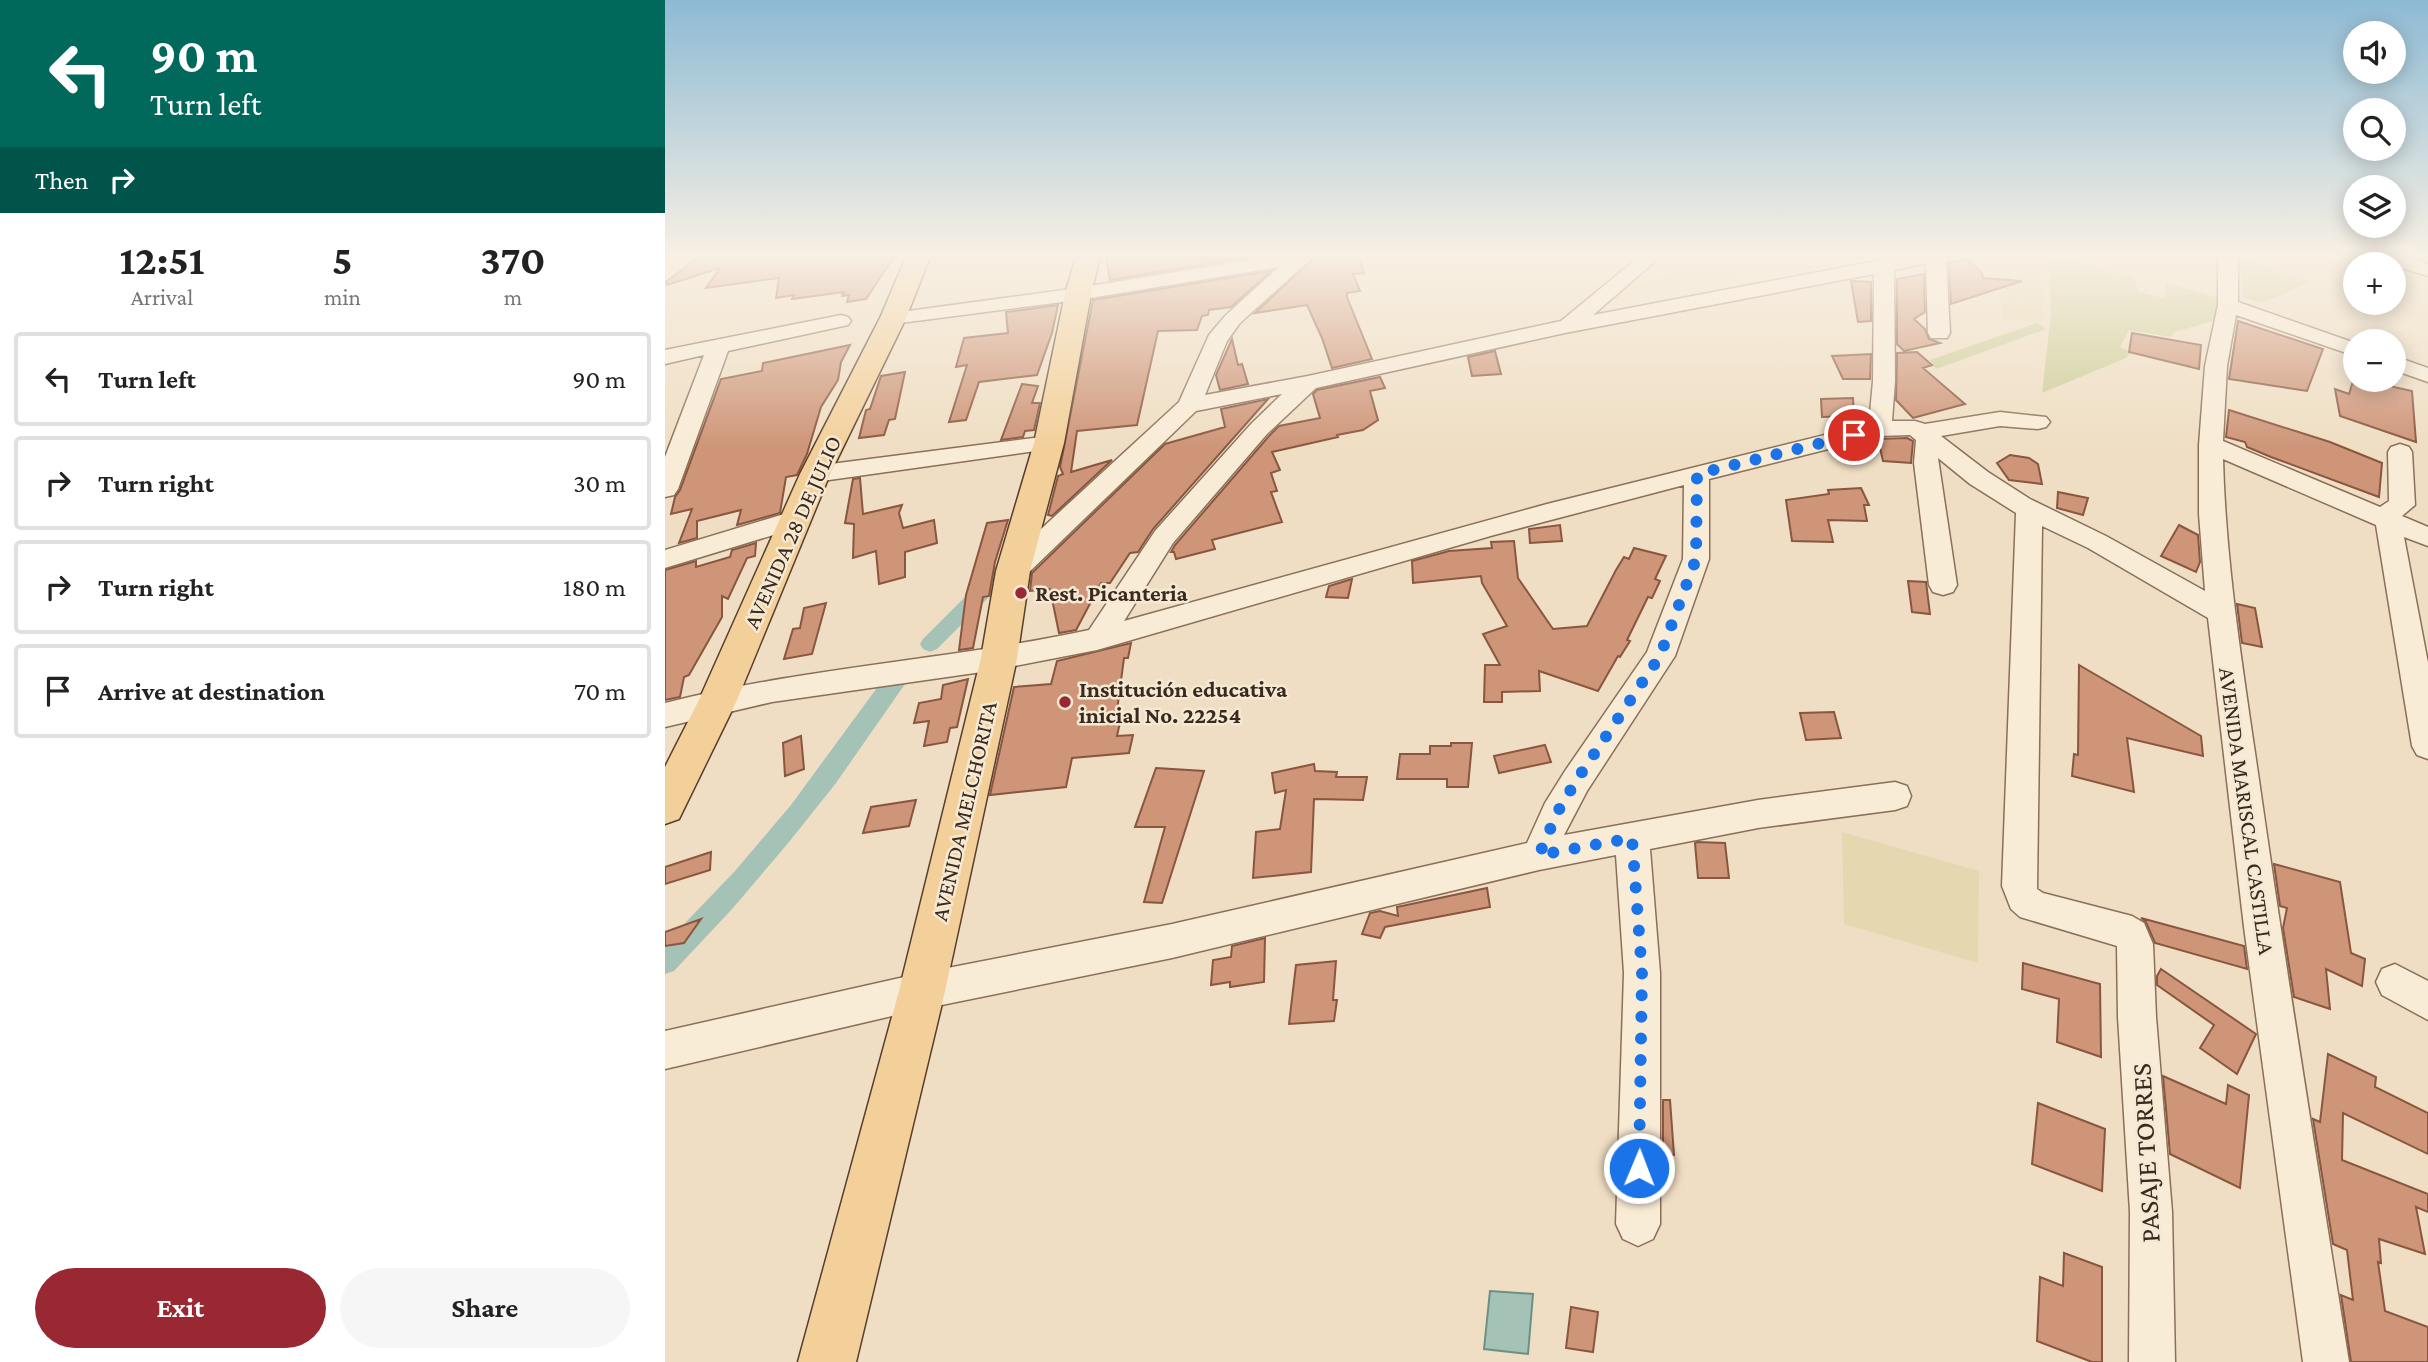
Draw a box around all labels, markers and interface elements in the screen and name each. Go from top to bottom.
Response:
map controls [2343,21,2406,392]
button: sound [2343,21,2406,84]
icon: left [35,28,126,119]
text: 90 m [150,28,257,83]
text: Turn left [150,86,261,122]
button: search [2343,98,2406,161]
icon: right [103,161,141,199]
text: Then [35,166,89,195]
button: layers [2343,175,2406,238]
text: 12:51 [120,236,204,283]
text: 5 [332,236,353,283]
text: 370 [480,236,545,283]
button: + [2343,252,2406,315]
text: Arrival [131,284,193,310]
text: min [324,284,361,310]
text: m [504,284,522,310]
button: − [2343,329,2406,392]
icon: left [39,360,77,398]
text: Turn left [98,365,196,394]
text: 90 m [572,365,626,394]
pin [1824,405,1884,465]
icon: arrive [1835,416,1873,454]
street label: AVENIDA 28 DE JULIO [738,432,846,632]
icon: right [39,464,77,502]
text: Turn right [98,469,214,498]
text: 30 m [573,469,626,498]
icon: right [39,568,77,606]
text: Turn right [98,573,214,602]
text: 180 m [563,573,626,602]
place label: Rest. Picanteria [1035,580,1189,606]
marker: Rest. Picanteria [1013,585,1029,601]
street label: AVENIDA MARISCAL CASTILLA [2214,665,2280,957]
icon: arrive [39,672,77,710]
place label: Institución educativa inicial No. 22254 [1079,676,1288,728]
text: Arrive at destination [98,677,325,706]
text: 70 m [574,677,626,706]
marker: Institución educativa inicial No. 22254 [1057,694,1073,710]
street label: AVENIDA MELCHORITA [926,698,1002,923]
street label: PASAJE TORRES [2125,1062,2166,1244]
position arrow [1602,1131,1676,1205]
button: Exit [35,1268,326,1348]
button: Share [340,1268,630,1348]

